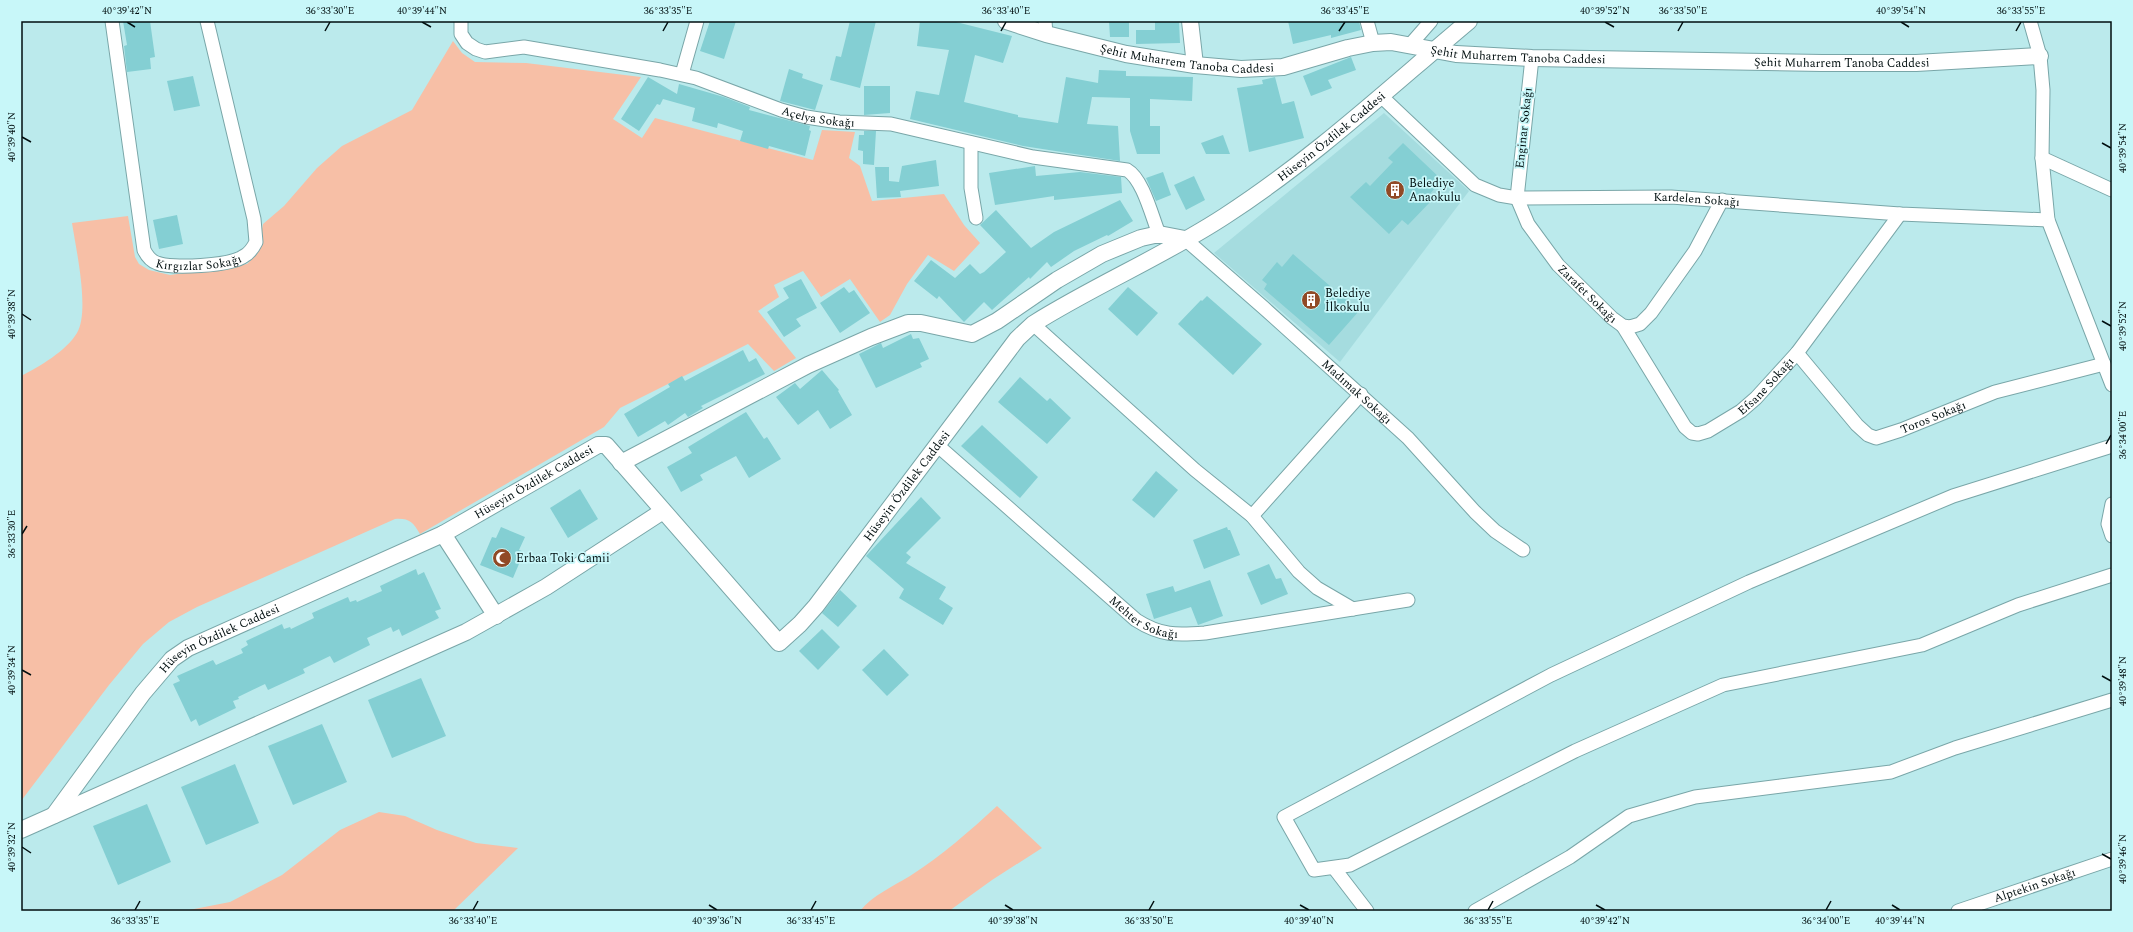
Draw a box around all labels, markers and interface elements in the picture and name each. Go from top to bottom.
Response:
text: 40°39'42"N [102,3,152,19]
text: 36°33'30"E [306,3,354,19]
text: 40°39'44"N [397,3,447,19]
text: 36°33'35"E [644,3,692,19]
text: 36°33'40"E [982,3,1030,19]
text: 36°33'45"E [1321,3,1369,19]
text: 40°39'52"N [1580,3,1630,19]
text: 36°33'50"E [1659,3,1707,19]
text: 40°39'54"N [1876,3,1926,19]
text: 36°33'55"E [1997,3,2045,19]
street label: Şehit Muharrem Tanoba Caddesi [1098,38,1275,79]
street label: Şehit Muharrem Tanoba Caddesi [1429,40,1606,69]
street label: Şehit Muharrem Tanoba Caddesi [1754,52,1930,73]
street label: Enginar Sokağı [1510,86,1538,169]
street label: Hüseyin Özdilek Caddesi [1273,87,1390,186]
street label: Açelya Sokağı [779,101,855,132]
text: 40°39'40"N [4,112,20,162]
text: 40°39'54"N [2115,123,2131,173]
place label: Belediye Anaokulu [1409,174,1461,207]
building icon: Belediye Anaokulu [1384,179,1406,201]
street label: Kardelen Sokağı [1653,187,1741,212]
street label: Kırgızlar Sokağı [154,249,245,276]
street label: Zarafet Sokağı [1553,260,1621,328]
place label: Belediye İlkokulu [1325,284,1370,317]
text: 40°39'38"N [4,289,20,339]
building icon: Belediye İlkokulu [1300,289,1322,311]
text: 40°39'52"N [2115,301,2131,351]
street label: Efsane Sokağı [1733,353,1799,420]
street label: Madımak Sokağı [1317,355,1397,429]
street label: Toros Sokağı [1897,395,1969,439]
text: 36°34'00"E [2115,411,2131,459]
street label: Hüseyin Özdilek Caddesi [858,426,955,545]
street label: Hüseyin Özdilek Caddesi [471,440,597,524]
text: 36°33'30"E [4,510,20,558]
mosque icon: Erbaa Toki Camii [491,547,513,569]
place label: Erbaa Toki Camii [516,549,610,568]
street label: Mehter Sokağı [1105,591,1179,644]
street label: Hüseyin Özdilek Caddesi [154,599,283,677]
text: 40°39'34"N [4,645,20,695]
text: 40°39'48"N [2115,656,2131,706]
text: 40°39'32"N [4,822,20,872]
text: 40°39'46"N [2115,834,2131,884]
street label: Alptekin Sokağı [1991,862,2078,908]
text: 36°33'35"E [111,913,159,929]
text: 36°33'40"E [449,913,497,929]
text: 40°39'36"N [692,913,742,929]
text: 36°33'45"E [787,913,835,929]
text: 40°39'38"N [988,913,1038,929]
text: 36°33'50"E [1125,913,1173,929]
text: 40°39'40"N [1284,913,1334,929]
text: 36°33'55"E [1464,913,1512,929]
text: 40°39'42"N [1580,913,1630,929]
text: 36°34'00"E [1802,913,1850,929]
text: 40°39'44"N [1875,913,1925,929]

